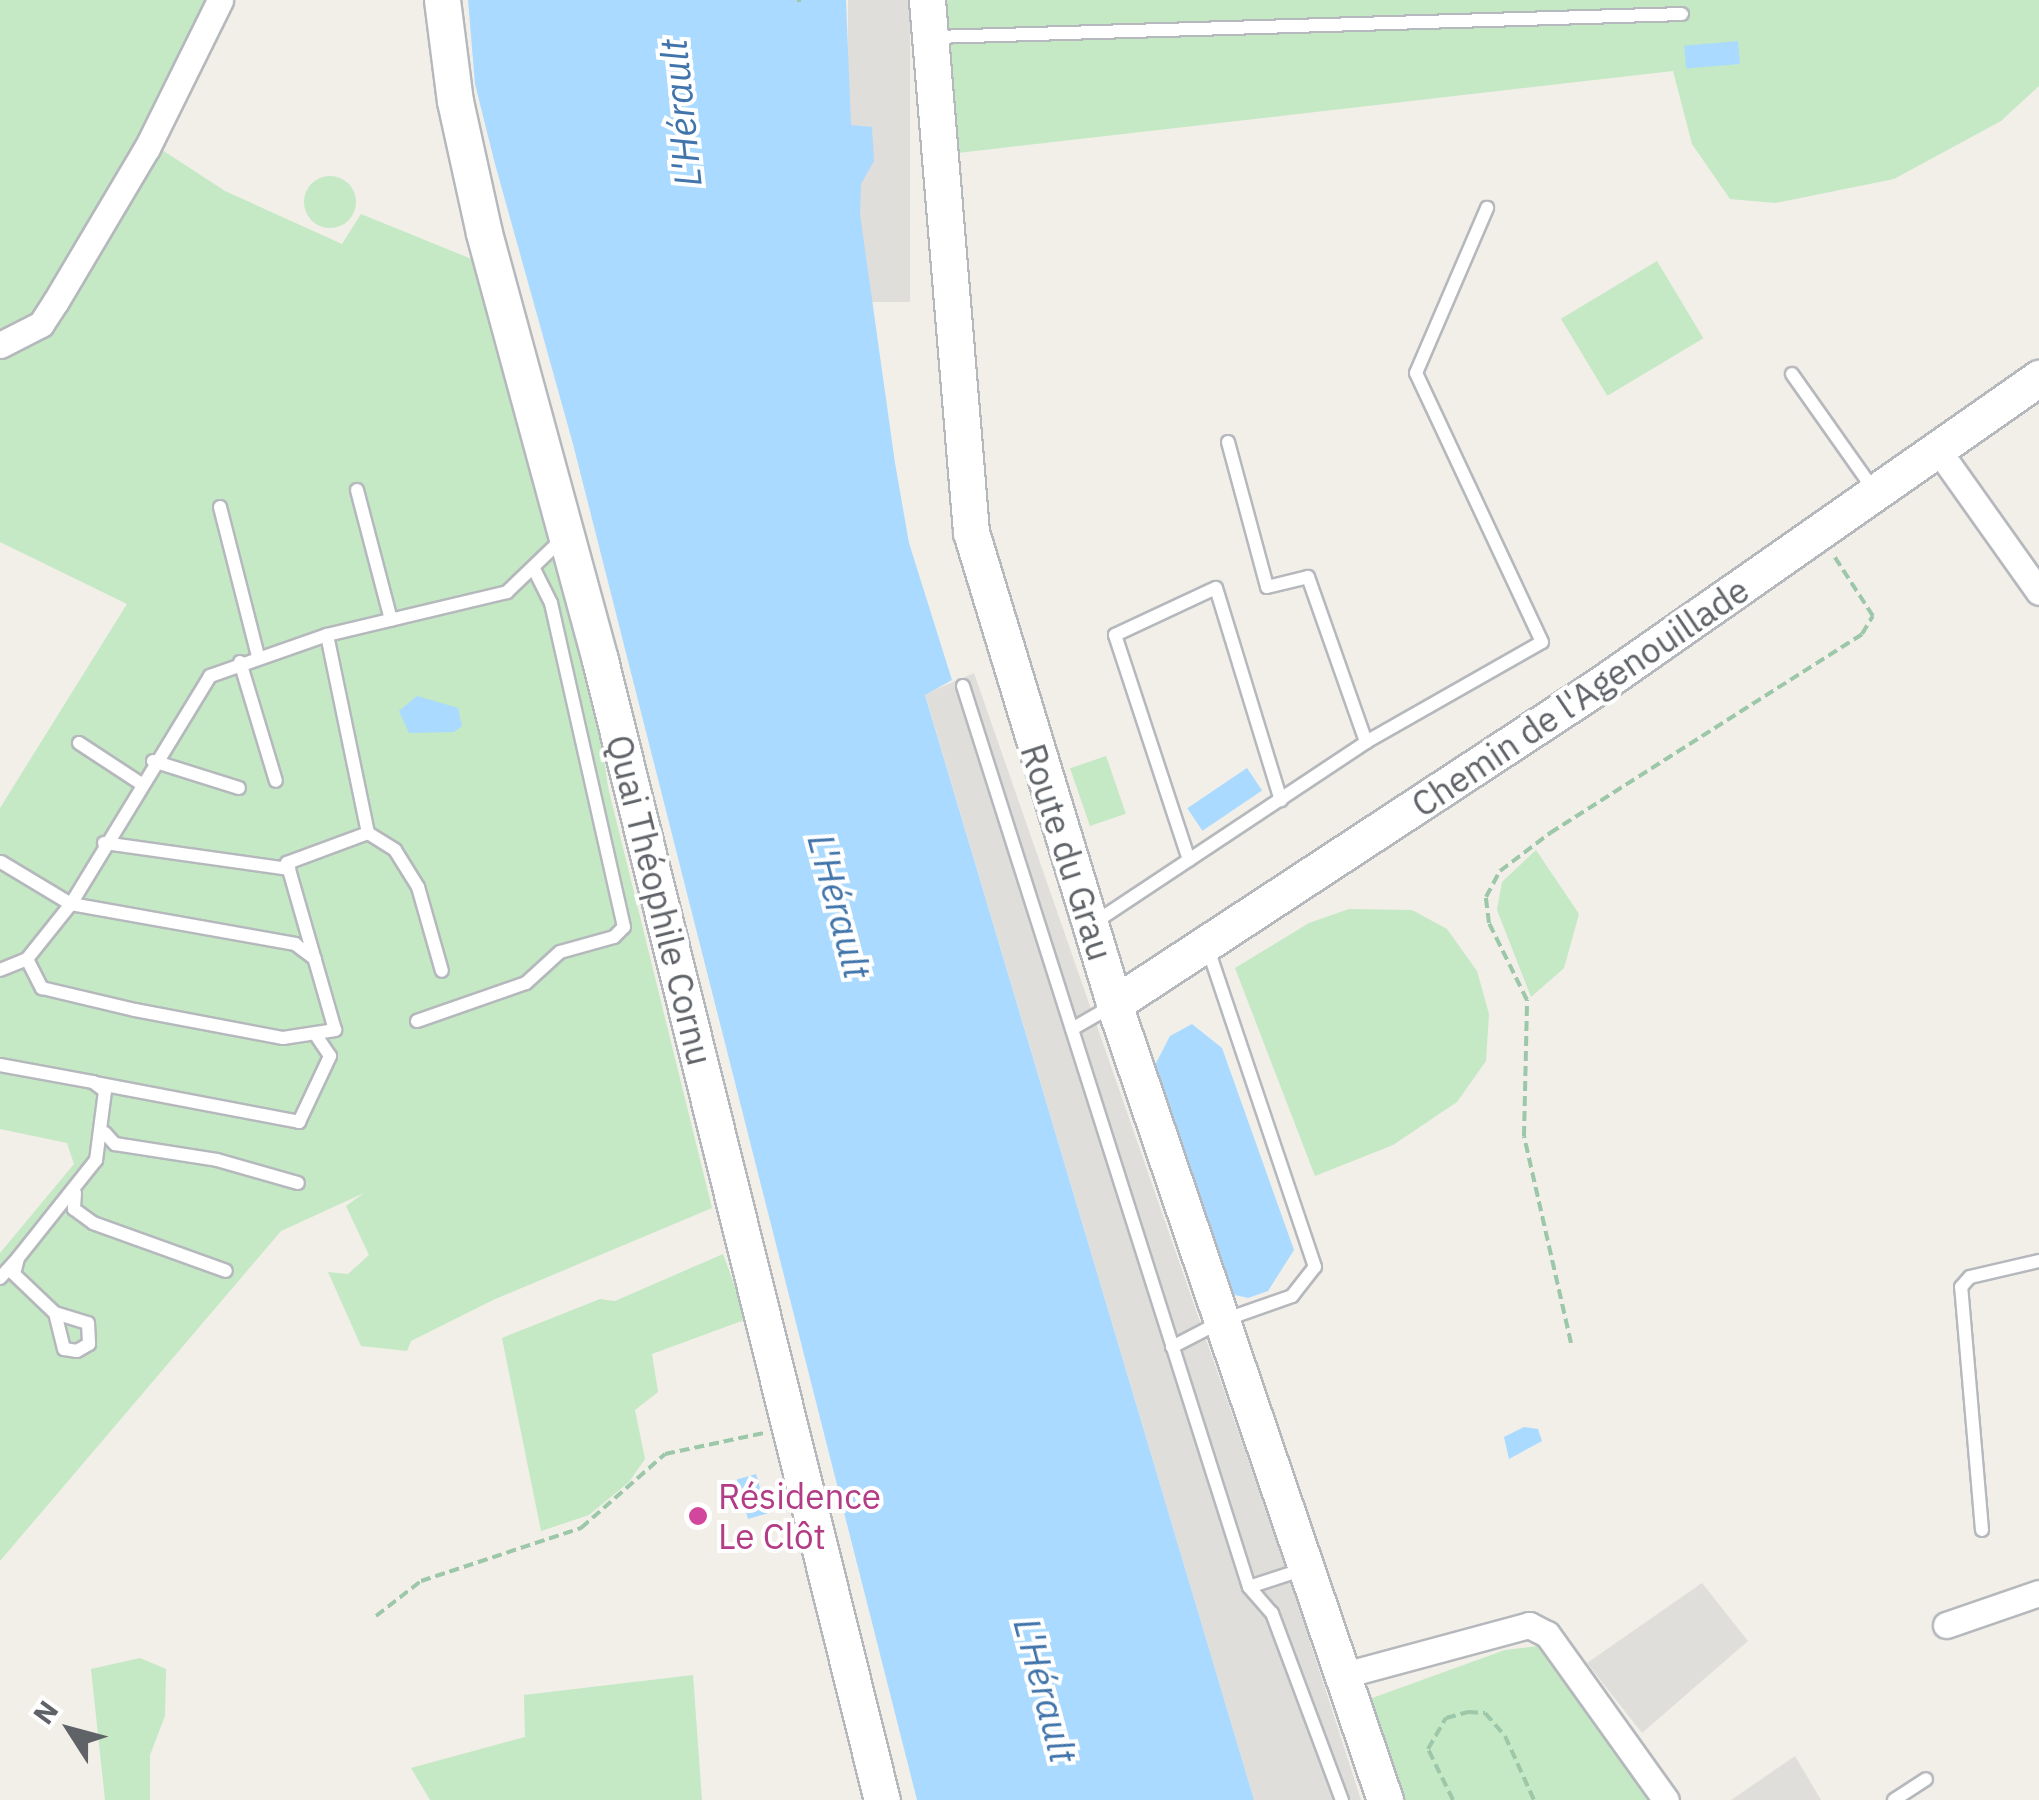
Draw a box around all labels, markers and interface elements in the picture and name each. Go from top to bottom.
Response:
water label: L'Hérault [650,37,710,189]
street label: Chemin de l'Agenouillade [1404,568,1756,826]
street label: Quai Théophile Cornu [599,730,721,1070]
street label: Route du Grau [1012,739,1122,965]
water label: L'Hérault [799,829,881,983]
place label: Résidence Le Clôt [718,1475,881,1557]
marker: Résidence Le Clôt [687,1505,709,1527]
water label: L'Hérault [1005,1613,1087,1767]
north arrow [20,1680,120,1780]
text: N [24,1693,66,1731]

